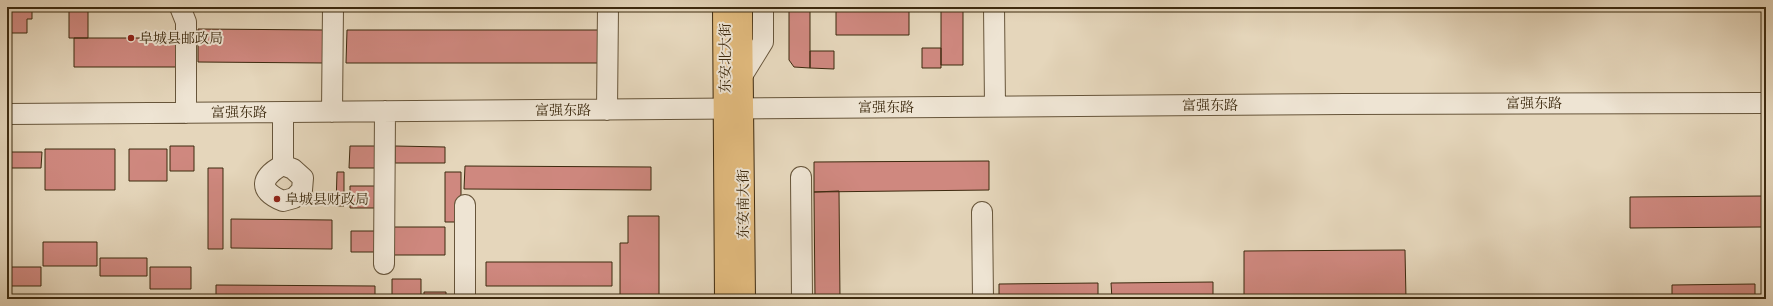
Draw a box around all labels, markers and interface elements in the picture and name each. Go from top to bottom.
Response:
street label: 东安北大街 [717,23,734,93]
place label: 阜城县邮政局 [139,30,223,47]
marker: 阜城县邮政局 [126,33,136,43]
street label: 富强东路 [1506,95,1562,112]
street label: 富强东路 [1182,97,1238,114]
street label: 富强东路 [858,99,914,116]
street label: 富强东路 [535,102,591,119]
street label: 富强东路 [211,104,267,121]
street label: 东安南大街 [735,169,752,239]
place label: 阜城县财政局 [285,191,369,208]
marker: 阜城县财政局 [272,194,282,204]

